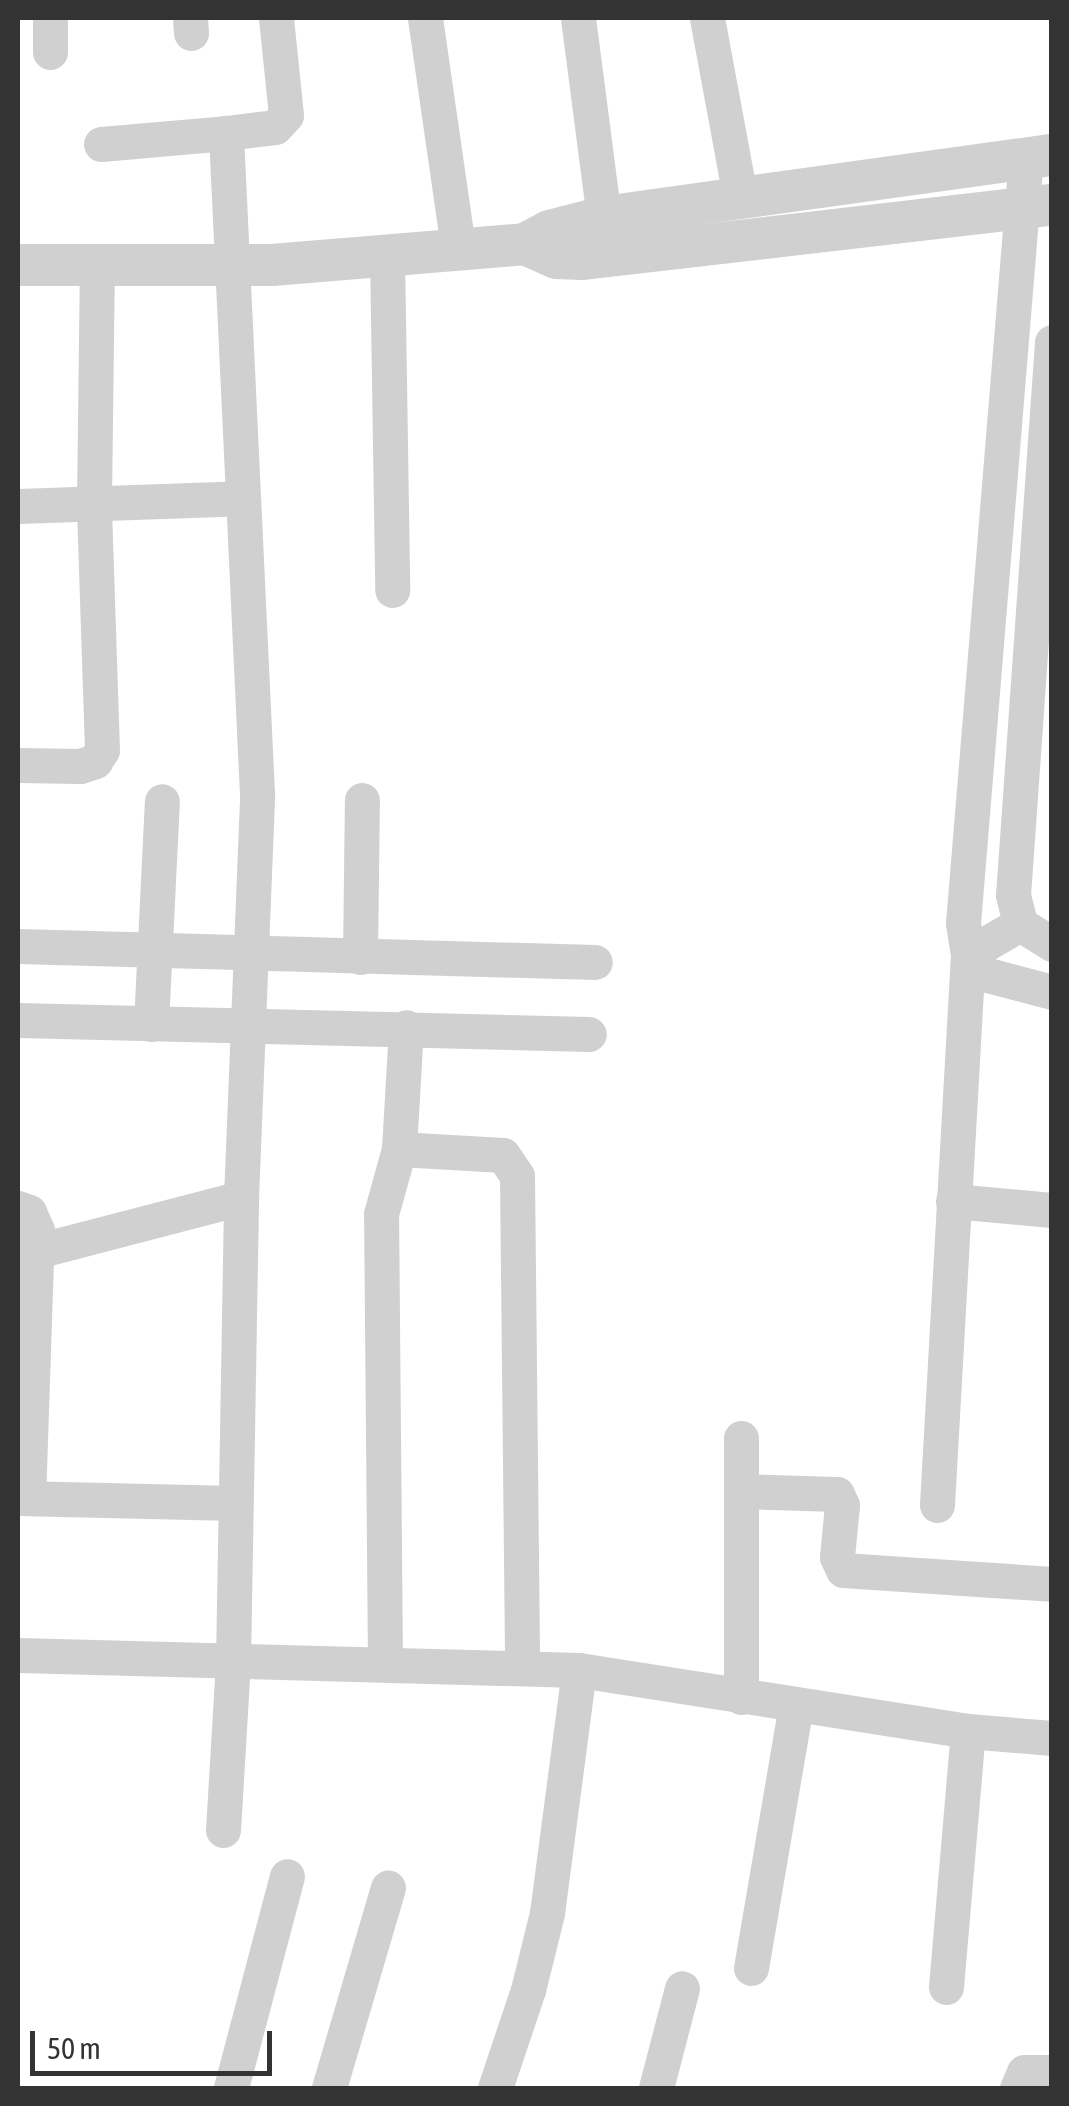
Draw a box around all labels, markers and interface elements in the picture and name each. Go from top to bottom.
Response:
scale bar [35,2011,278,2073]
text: 50 m [47,2031,101,2065]

